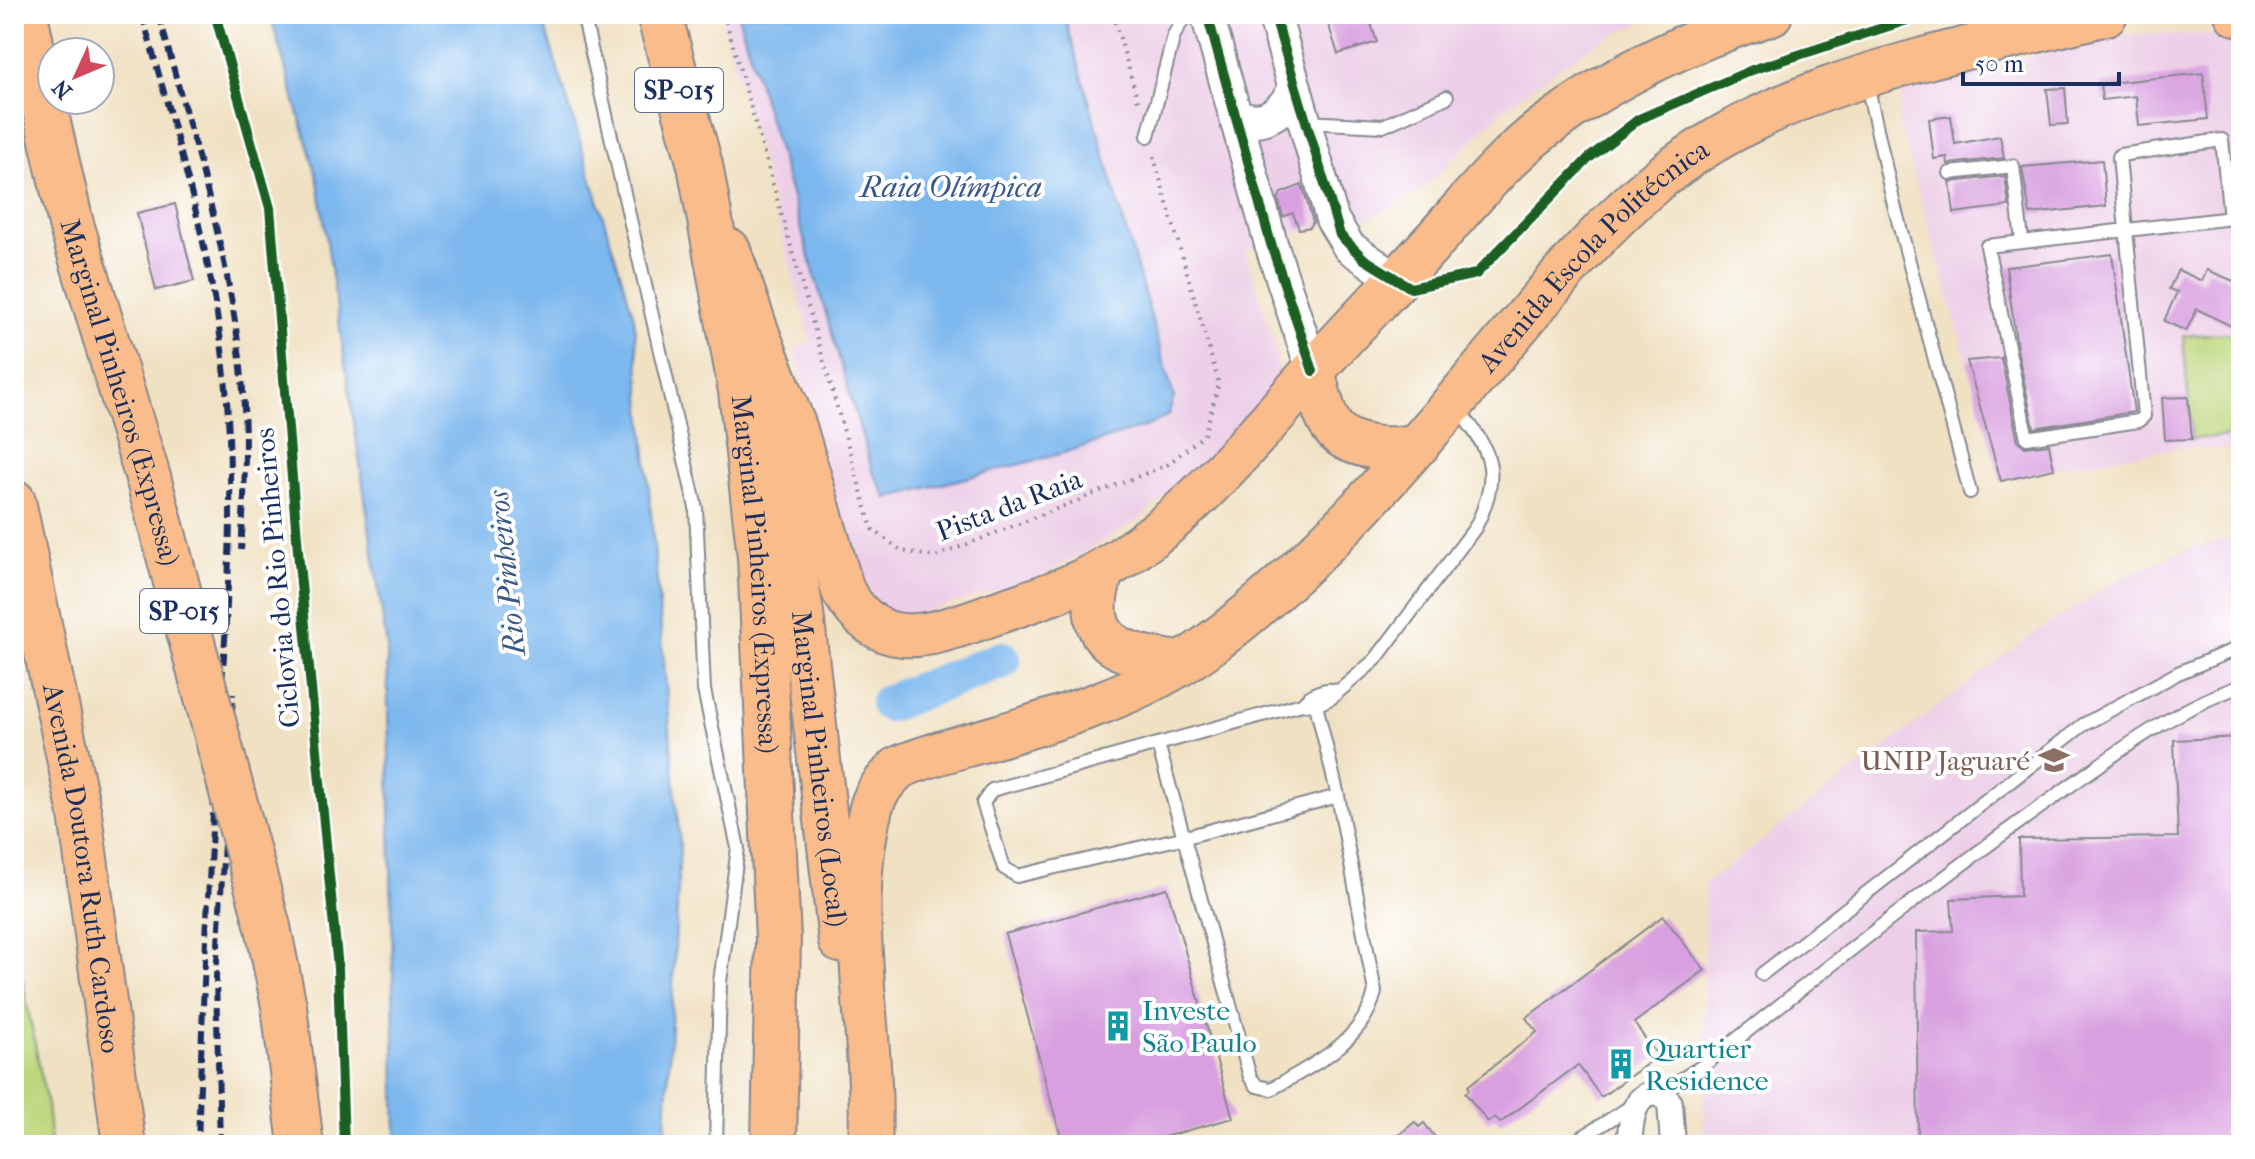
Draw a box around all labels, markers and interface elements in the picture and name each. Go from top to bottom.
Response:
north arrow [36,36,116,116]
scale bar [1963,36,2119,86]
text: 50 m [1975,50,2024,78]
road number: SP-015 [635,68,723,112]
text: N [47,74,77,104]
street label: Avenida Escola Politécnica [1470,131,1716,379]
water label: Raia Olímpica [858,170,1042,205]
street label: Marginal Pinheiros (Expressa) [54,215,187,569]
street label: Marginal Pinheiros (Expressa) [725,393,786,754]
street label: Ciclovia do Rio Pinheiros [247,427,307,729]
street label: Pista da Raia [931,462,1088,548]
water label: Rio Pinheiros [481,488,533,659]
road number: SP-015 [140,589,228,633]
street label: Marginal Pinheiros (Local) [785,609,855,929]
street label: Avenida Doutora Ruth Cardoso [36,679,128,1055]
school or university icon: UNIP Jaguaré [2037,743,2071,777]
place label: UNIP Jaguaré [1860,744,2030,777]
place label: Investe São Paulo [1142,994,1257,1059]
building icon: Investe São Paulo [1101,1009,1135,1043]
place label: Quartier Residence [1645,1032,1769,1097]
building icon: Quartier Residence [1604,1047,1638,1081]

